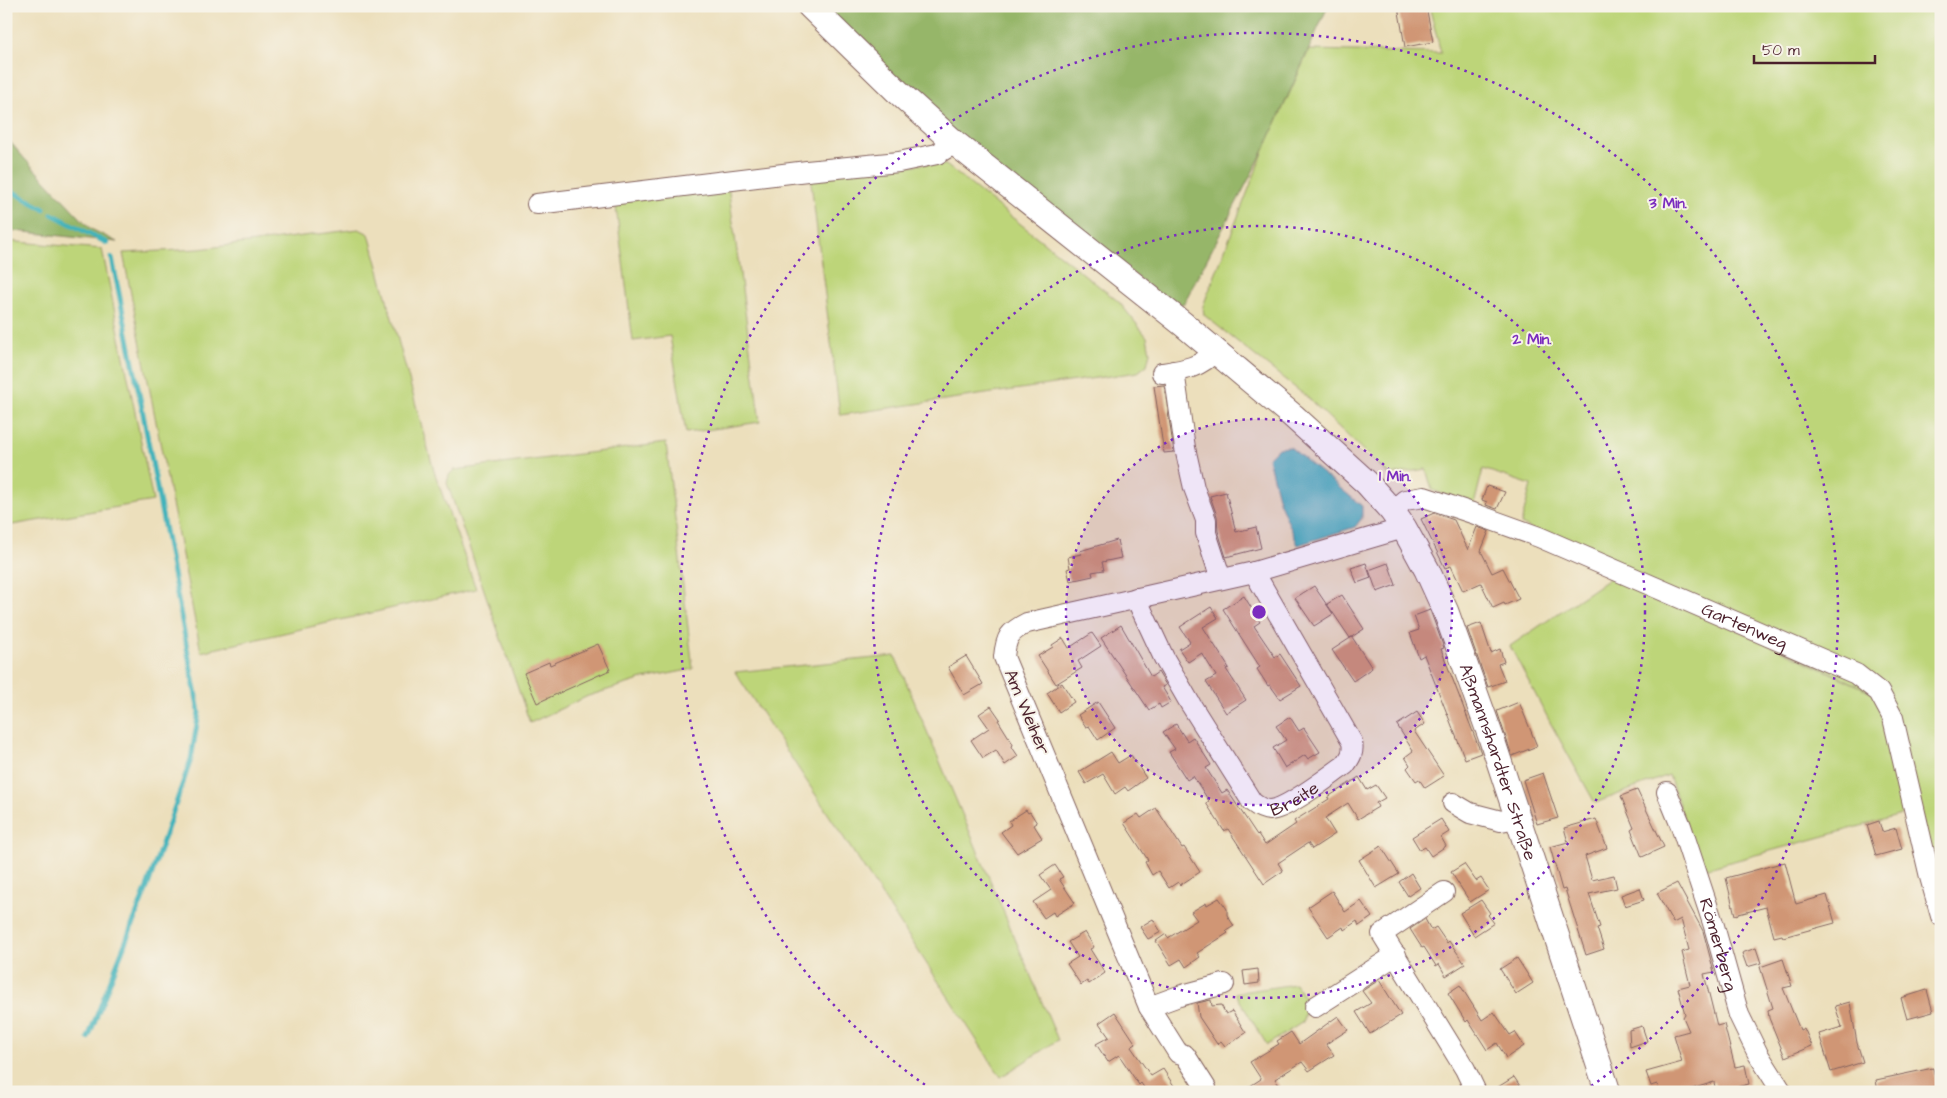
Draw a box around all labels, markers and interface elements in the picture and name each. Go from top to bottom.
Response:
scale bar [1754,32,1876,64]
text: 50 m [1762,40,1800,61]
text: 3 Min. [1648,193,1687,214]
text: 2 Min. [1512,329,1551,350]
text: 1 Min. [1379,466,1411,487]
street label: Gartenweg [1698,596,1791,656]
centre of rings [1250,603,1268,621]
street label: Aßmannshardter Straße [1453,660,1543,864]
street label: Am Weiher [998,665,1056,759]
street label: Breite [1267,775,1324,822]
street label: Römerberg [1693,895,1744,994]

